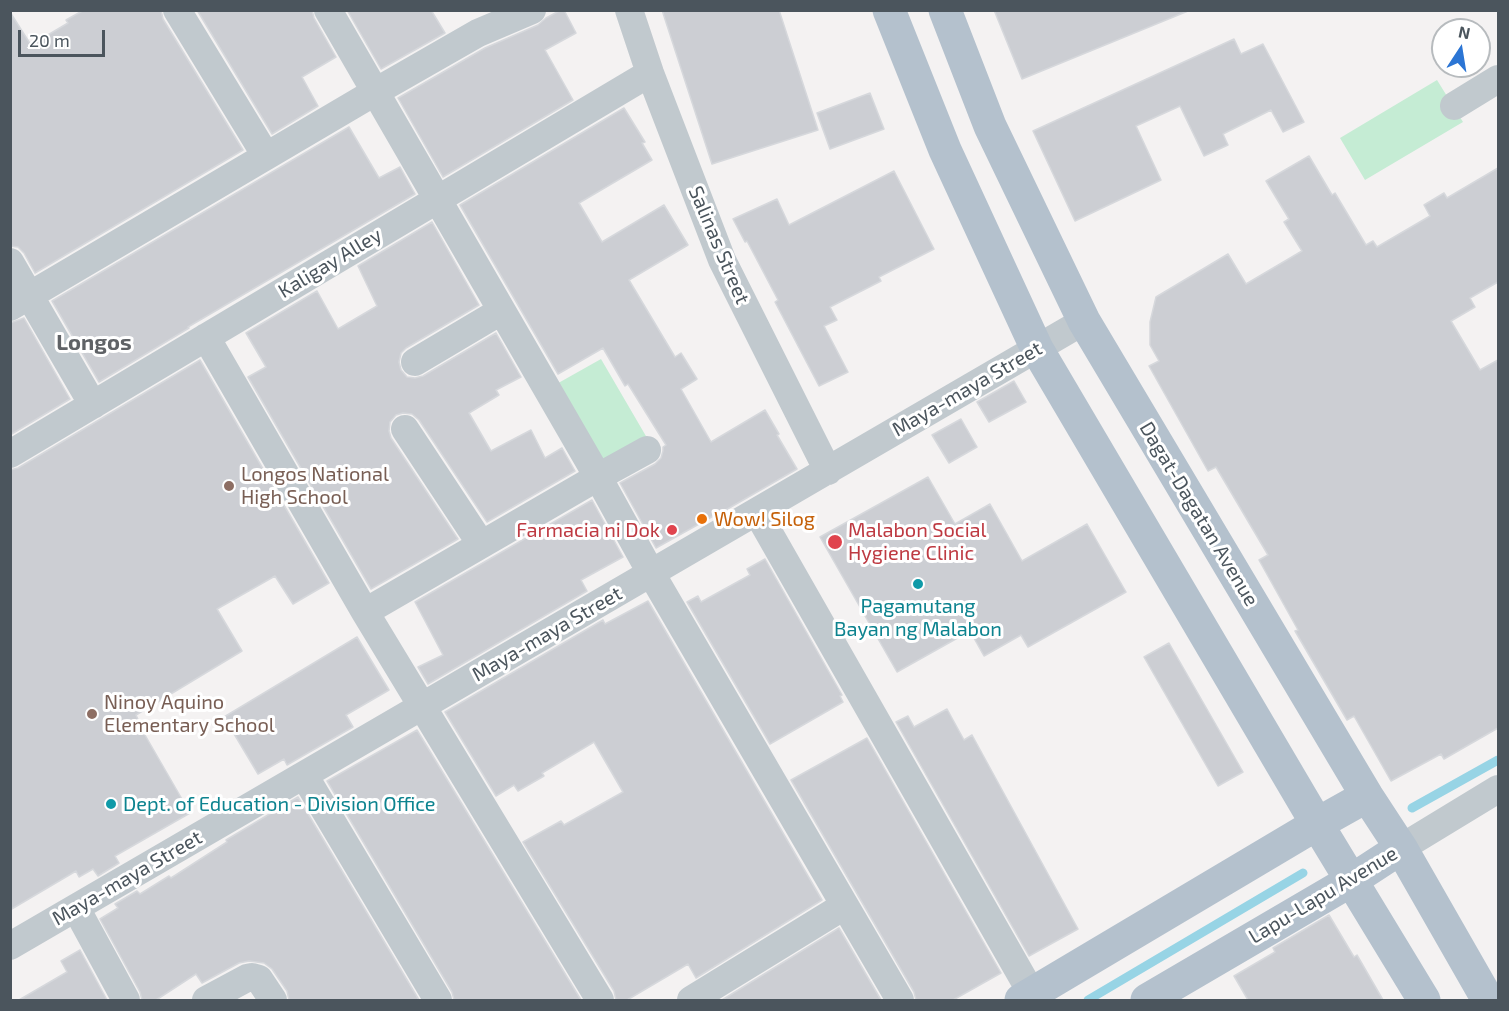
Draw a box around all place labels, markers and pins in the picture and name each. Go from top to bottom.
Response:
place label: Longos National High School [241,462,389,509]
marker: Longos National High School [222,479,236,493]
place label: Wow! Silog [714,507,815,531]
marker: Wow! Silog [695,512,709,526]
place label: Farmacia ni Dok [516,518,660,542]
place label: Malabon Social Hygiene Clinic [848,518,987,565]
marker: Farmacia ni Dok [665,523,679,537]
marker: Malabon Social Hygiene Clinic [826,533,844,551]
marker: Pagamutang Bayan ng Malabon [911,577,925,591]
place label: Pagamutang Bayan ng Malabon [834,594,1002,641]
place label: Ninoy Aquino Elementary School [104,690,275,737]
marker: Ninoy Aquino Elementary School [85,707,99,721]
place label: Dept. of Education - Division Office [123,792,436,816]
marker: Dept. of Education - Division Office [104,797,118,811]

